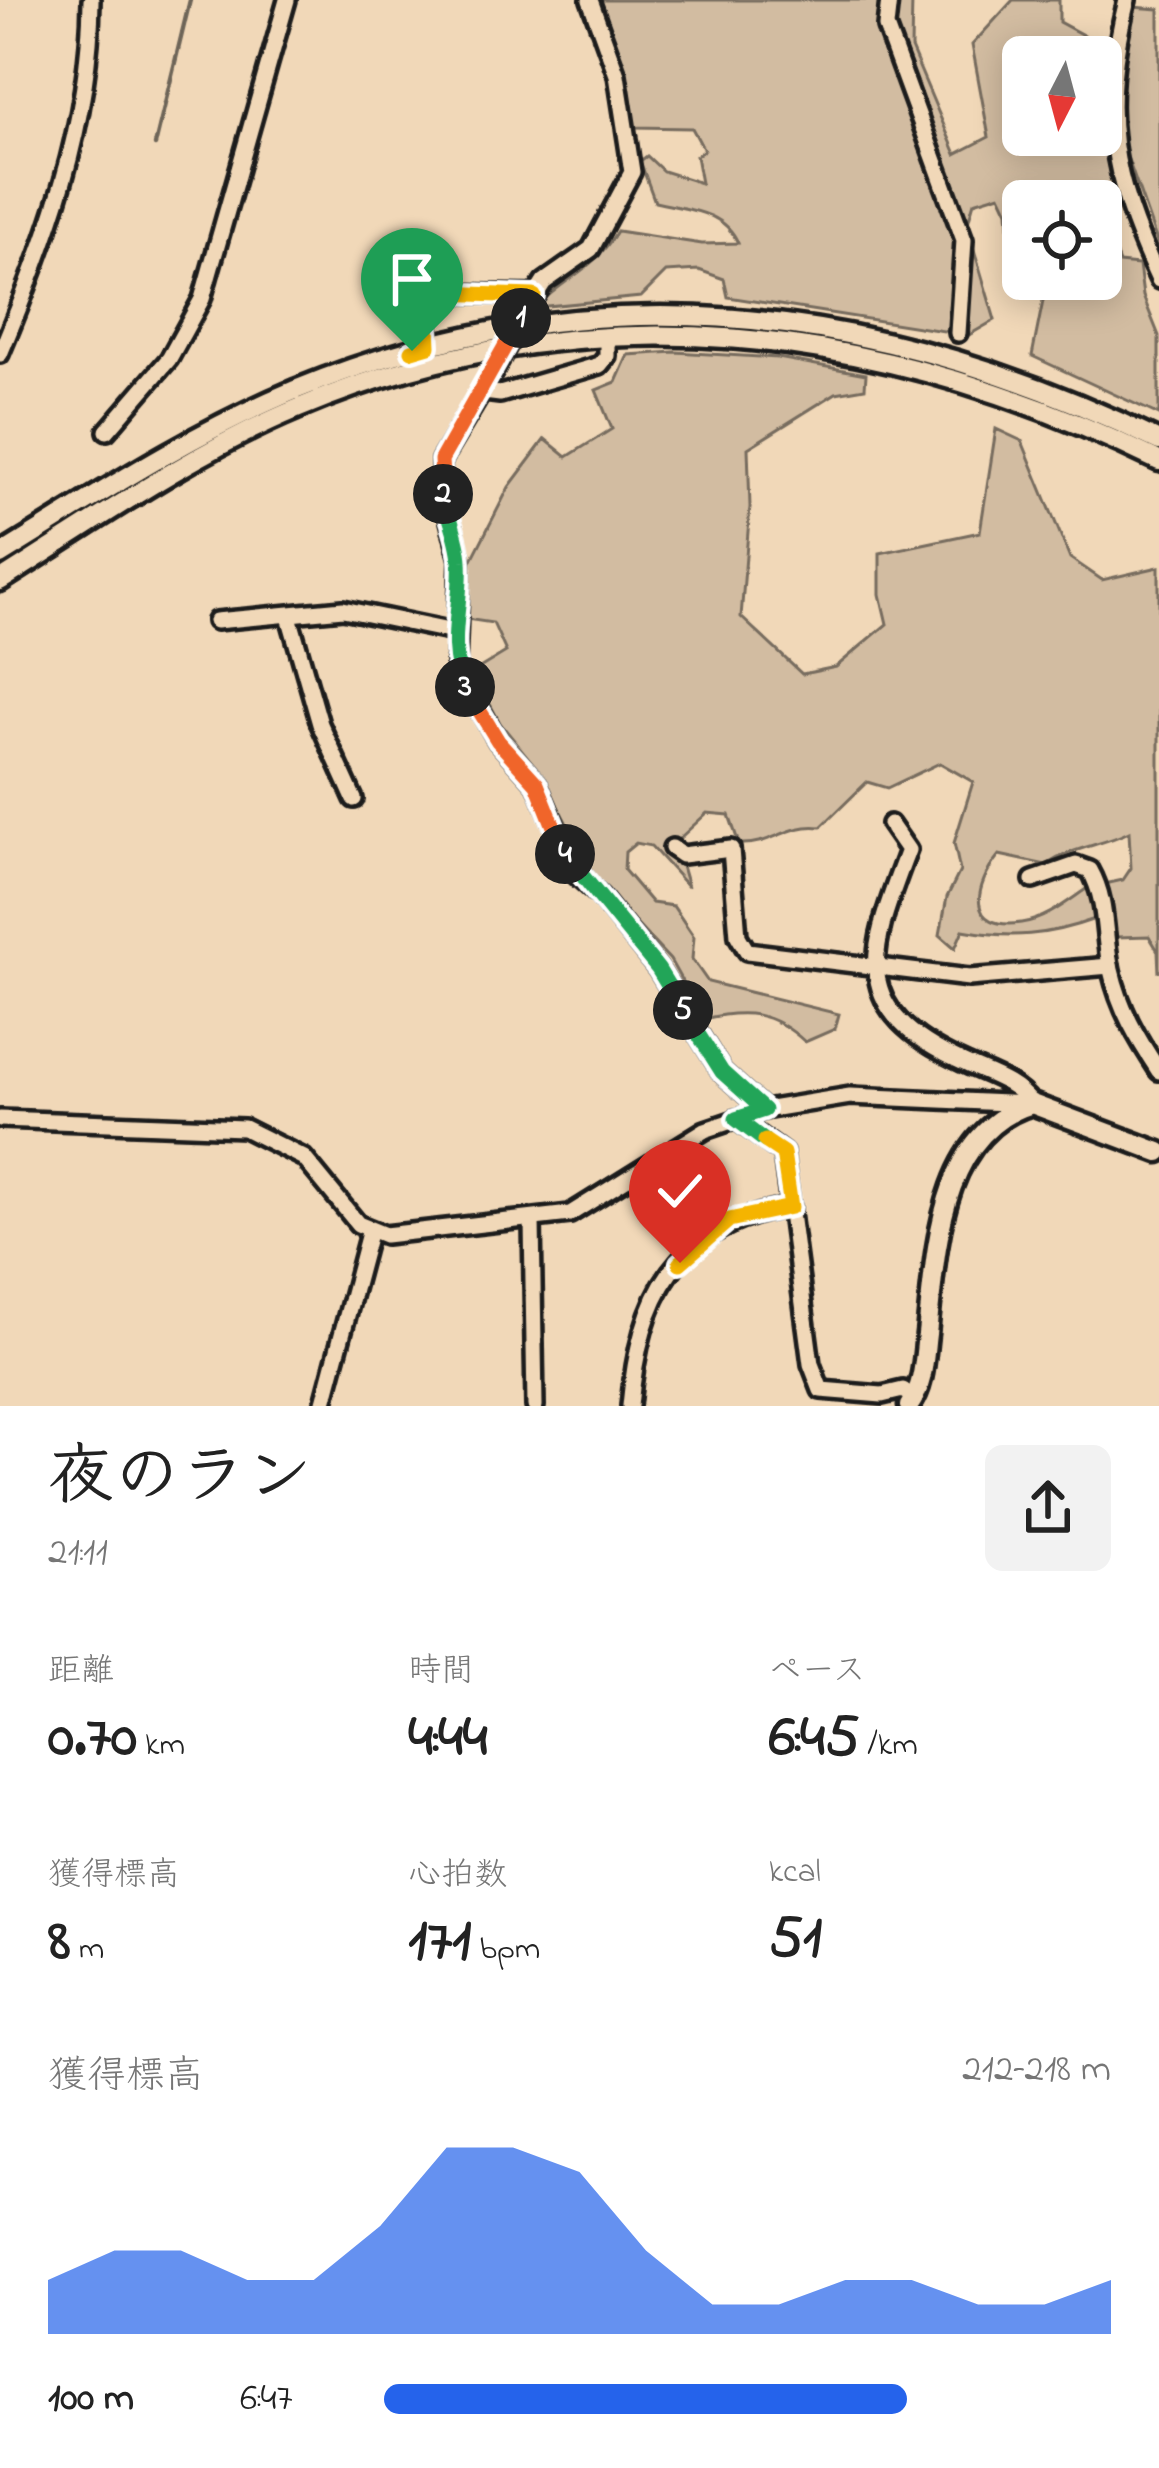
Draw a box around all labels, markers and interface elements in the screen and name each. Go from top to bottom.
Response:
north arrow [1002,36,1122,156]
map controls [1002,36,1122,300]
button: locate [1002,180,1122,300]
pin [361,228,463,351]
icon: arrive [379,246,445,312]
pin: 1 [491,288,551,348]
text: 1 [516,294,526,342]
pin: 2 [413,464,473,524]
text: 2 [435,470,451,518]
pin: 3 [435,657,495,717]
text: 3 [458,663,472,711]
pin: 4 [535,824,595,884]
text: 4 [558,830,572,878]
pin: 5 [653,980,713,1040]
text: 5 [674,986,692,1034]
pin [629,1140,731,1263]
icon: check [647,1158,713,1224]
text: 夜のラン [48,1432,312,1528]
button: share [985,1445,1111,1571]
text: 21:11 [48,1525,108,1582]
text: 距離 [48,1648,114,1696]
text: 時間 [408,1648,474,1696]
text: ペース [769,1648,866,1696]
text: 0.70 [48,1696,137,1783]
text: 4:44 [408,1696,488,1783]
text: 6:45 [769,1696,859,1783]
text: km [137,1722,185,1770]
text: /km [859,1722,918,1770]
text: kcal [769,1849,821,1897]
text: 獲得標高 [48,1852,180,1900]
text: 心拍数 [408,1852,507,1900]
text: 51 [769,1897,822,1984]
text: 8 [48,1900,71,1987]
text: 171 [408,1900,471,1987]
text: m [71,1926,104,1974]
text: bpm [471,1926,540,1974]
text: 212–218 m [962,2042,1111,2099]
text: 獲得標高 [48,2049,204,2106]
text: 100 m [48,2371,134,2428]
text: 6:47 [240,2371,293,2428]

